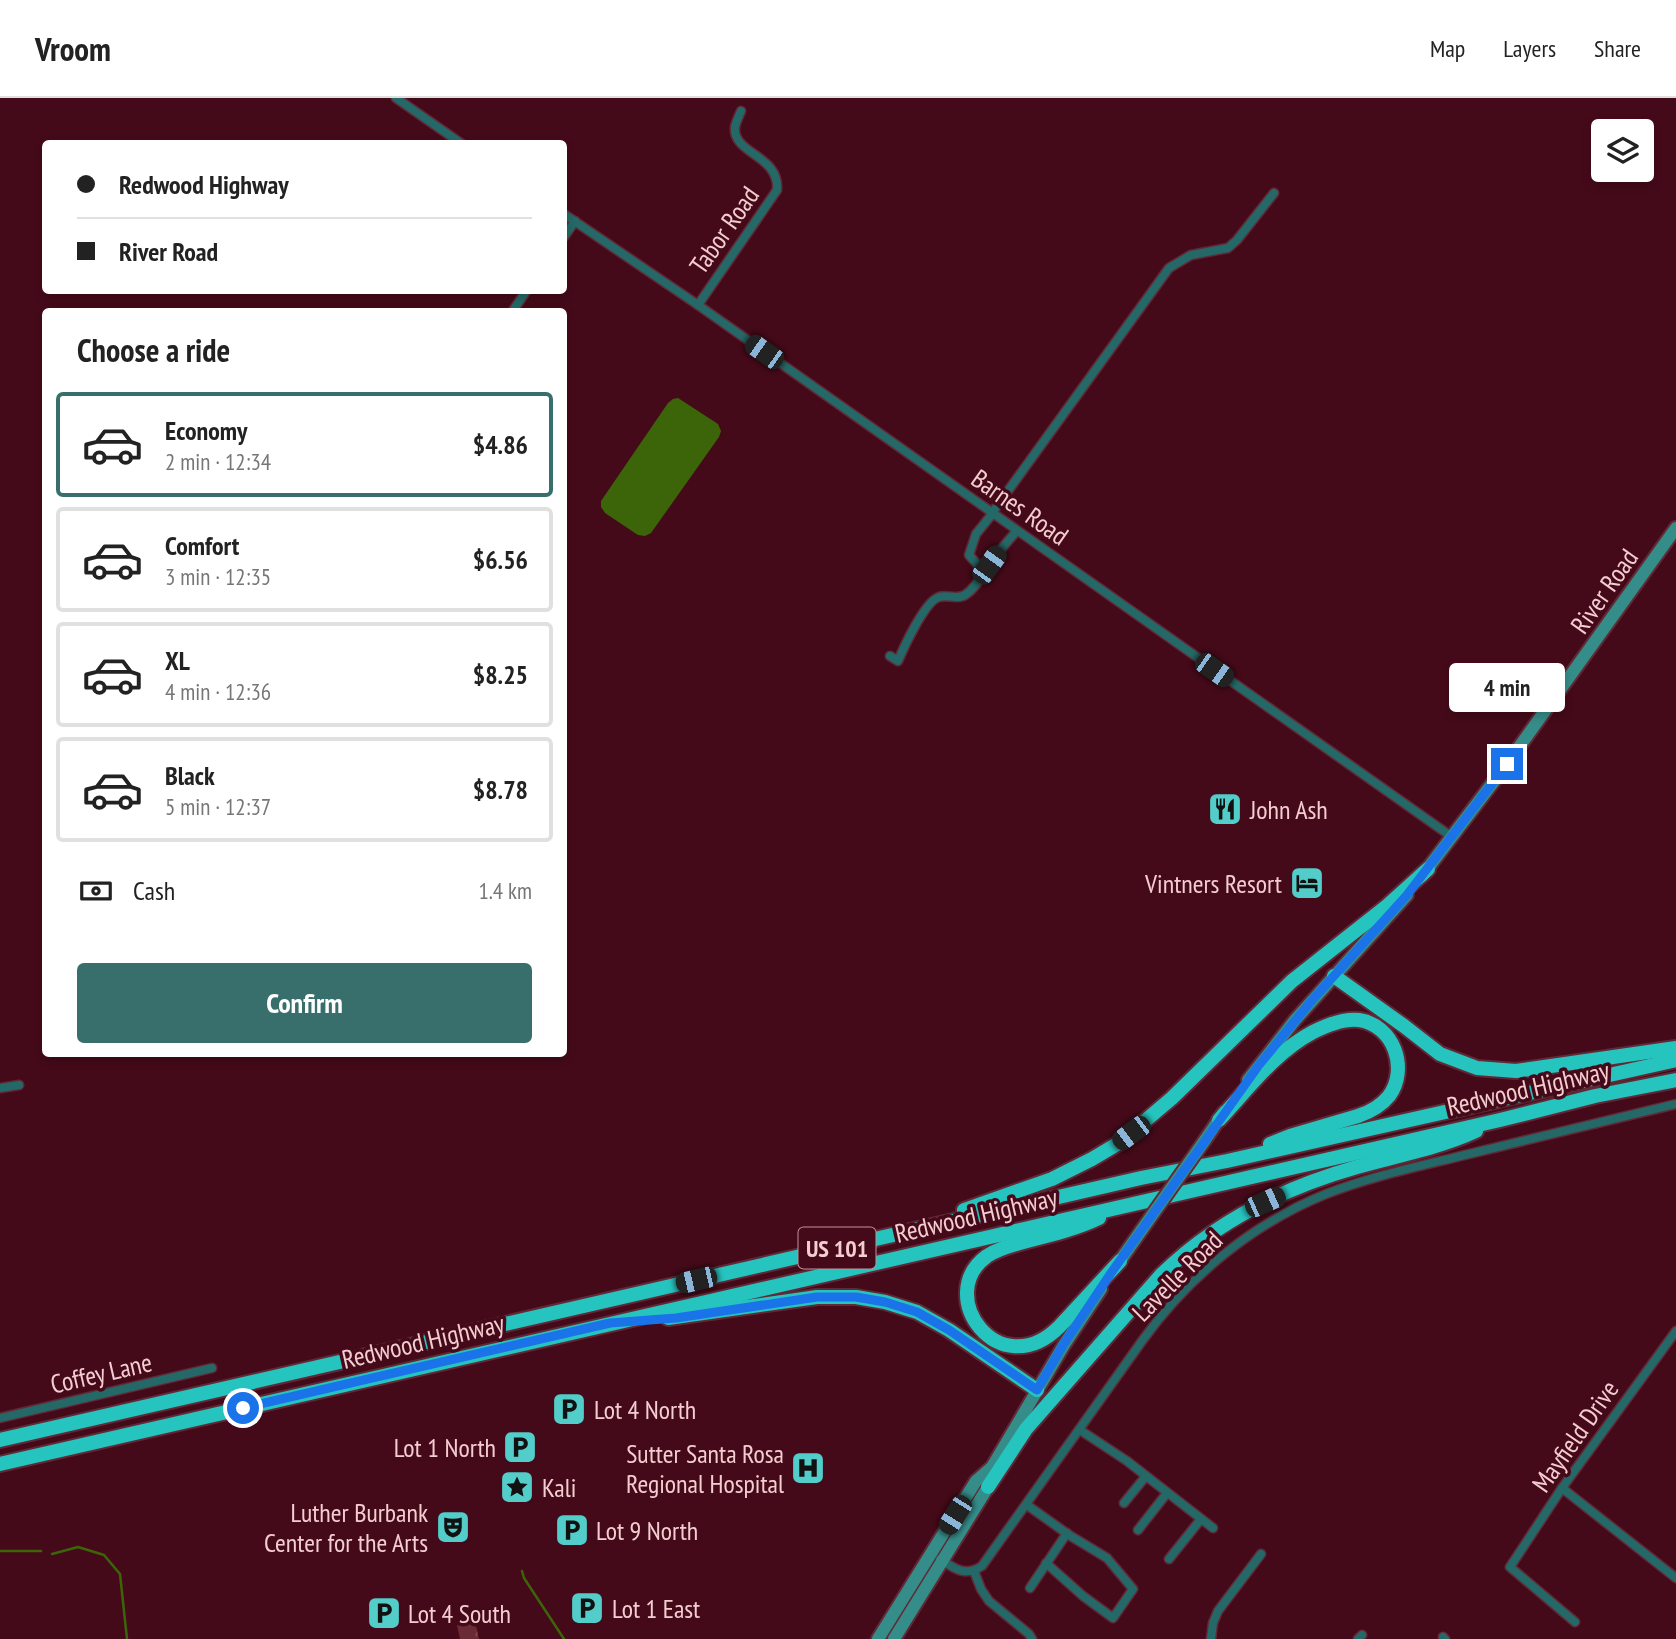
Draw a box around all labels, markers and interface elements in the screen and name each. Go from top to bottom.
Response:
text: Vroom [35,27,111,70]
text: Map [1430,33,1465,64]
text: Layers [1503,33,1556,64]
text: Share [1594,33,1641,64]
map controls [1591,119,1654,182]
button: layers [1591,119,1654,182]
text: Redwood Highway [119,168,289,201]
street label: Tabor Road [682,180,766,280]
text: River Road [119,235,218,268]
text: Choose a ride [77,329,230,371]
car [741,331,788,373]
icon: car [81,413,144,476]
text: Economy [165,414,247,447]
text: $4.86 [473,428,528,461]
text: 2 min · 12:34 [165,447,271,476]
street label: Barnes Road [965,462,1075,552]
icon: car [81,528,144,591]
text: Comfort [165,529,239,562]
car [969,542,1010,588]
street label: River Road [1563,542,1645,640]
text: $6.56 [473,543,528,576]
text: 3 min · 12:35 [165,562,271,591]
icon: car [81,643,144,706]
text: XL [165,644,190,677]
car [1191,649,1238,691]
text: $8.25 [473,658,528,691]
callout: 4 min [1449,662,1565,712]
text: 4 min [1484,673,1530,702]
text: 4 min · 12:36 [165,677,271,706]
route end [1491,748,1523,780]
icon: car [81,758,144,821]
text: Black [165,759,215,792]
text: $8.78 [473,773,528,806]
restaurant icon: John Ash [1206,790,1244,828]
text: 5 min · 12:37 [165,792,271,821]
place label: John Ash [1249,793,1328,826]
hotel icon: Vintners Resort [1288,864,1326,902]
place label: Vintners Resort [1144,867,1282,900]
icon: cash [77,872,115,910]
text: Cash [133,874,175,907]
text: 1.4 km [478,876,532,905]
button: Confirm [77,963,532,1043]
street label: Redwood Highway [1444,1053,1613,1123]
car [1108,1112,1155,1154]
street label: Redwood Highway [892,1180,1061,1250]
car [1242,1184,1289,1220]
street label: Lavelle Road [1125,1224,1229,1328]
road number: US 101 [798,1228,876,1268]
car [674,1265,719,1295]
street label: Redwood Highway [339,1306,508,1376]
street label: Coffey Lane [47,1345,155,1401]
street label: Mayfield Drive [1525,1374,1625,1498]
parking icon: Lot 4 North [550,1390,588,1428]
route start [227,1392,259,1424]
place label: Lot 4 North [594,1393,696,1426]
parking icon: Lot 1 North [501,1428,539,1466]
place label: Lot 1 North [394,1431,496,1464]
place label: Sutter Santa Rosa Regional Hospital [626,1437,784,1500]
hospital icon: Sutter Santa Rosa Regional Hospital [789,1449,827,1487]
place icon: Kali [498,1468,536,1506]
place label: Kali [542,1471,576,1504]
car [935,1492,976,1538]
place label: Luther Burbank Center for the Arts [264,1496,428,1559]
theatre icon: Luther Burbank Center for the Arts [434,1508,472,1546]
parking icon: Lot 9 North [553,1511,591,1549]
place label: Lot 9 North [596,1514,698,1547]
parking icon: Lot 1 East [568,1589,606,1627]
place label: Lot 1 East [612,1592,700,1625]
parking icon: Lot 4 South [365,1594,403,1632]
place label: Lot 4 South [408,1597,511,1630]

